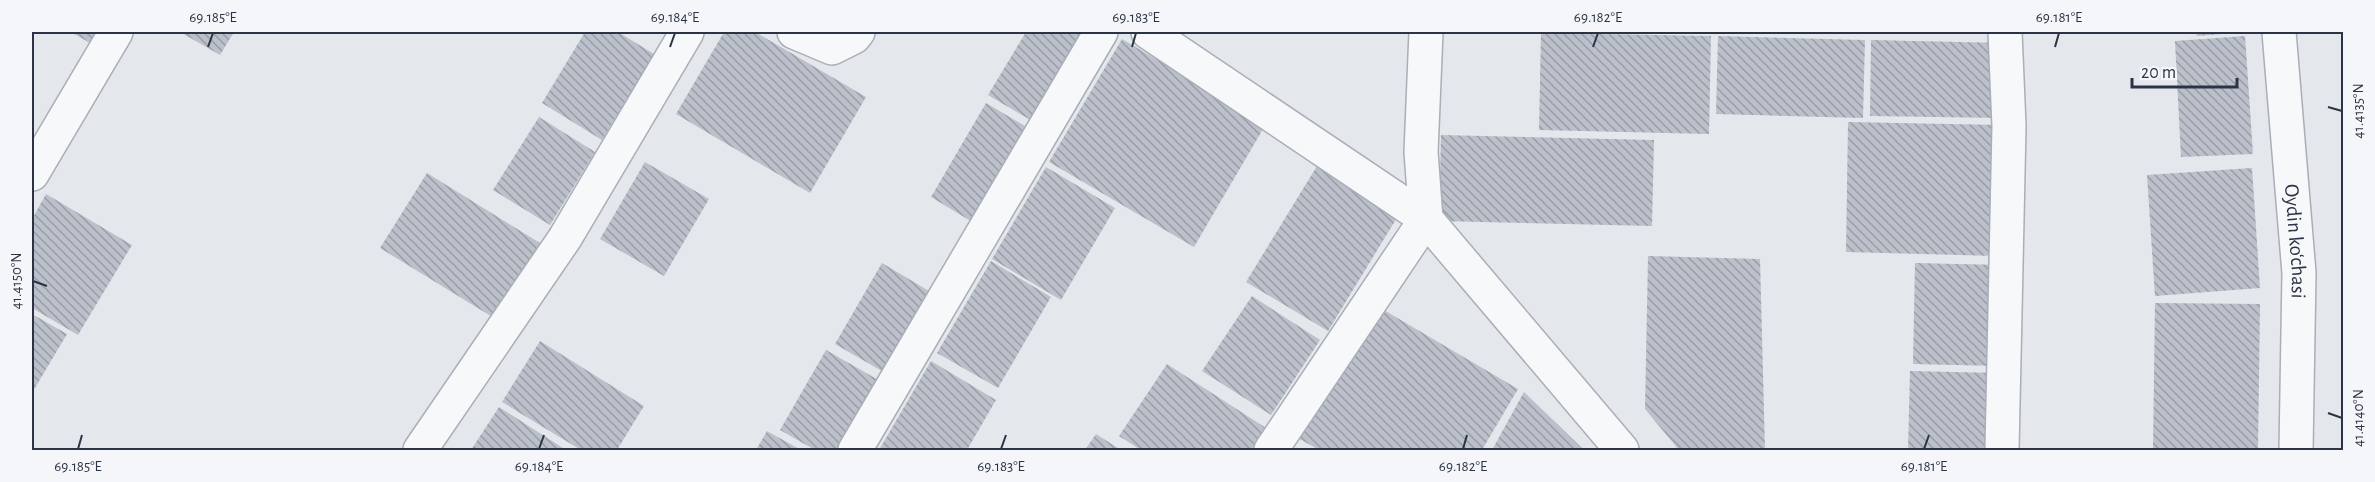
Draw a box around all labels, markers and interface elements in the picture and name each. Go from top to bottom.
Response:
text: 69.185°E [189,10,237,25]
text: 69.184°E [651,10,699,25]
text: 69.183°E [1112,10,1160,25]
text: 69.182°E [1574,10,1622,25]
text: 69.181°E [2036,10,2082,25]
scale bar [2132,51,2237,89]
text: 20 m [2141,64,2176,82]
text: 41.4135°N [2351,83,2366,139]
street label: Oydin ko‘chasi [2281,183,2310,299]
text: 41.4150°N [9,252,24,310]
text: 41.4140°N [2351,389,2366,447]
text: 69.185°E [54,459,102,474]
text: 69.184°E [515,459,563,474]
text: 69.183°E [977,459,1025,474]
text: 69.182°E [1439,459,1487,474]
text: 69.181°E [1901,459,1947,474]

